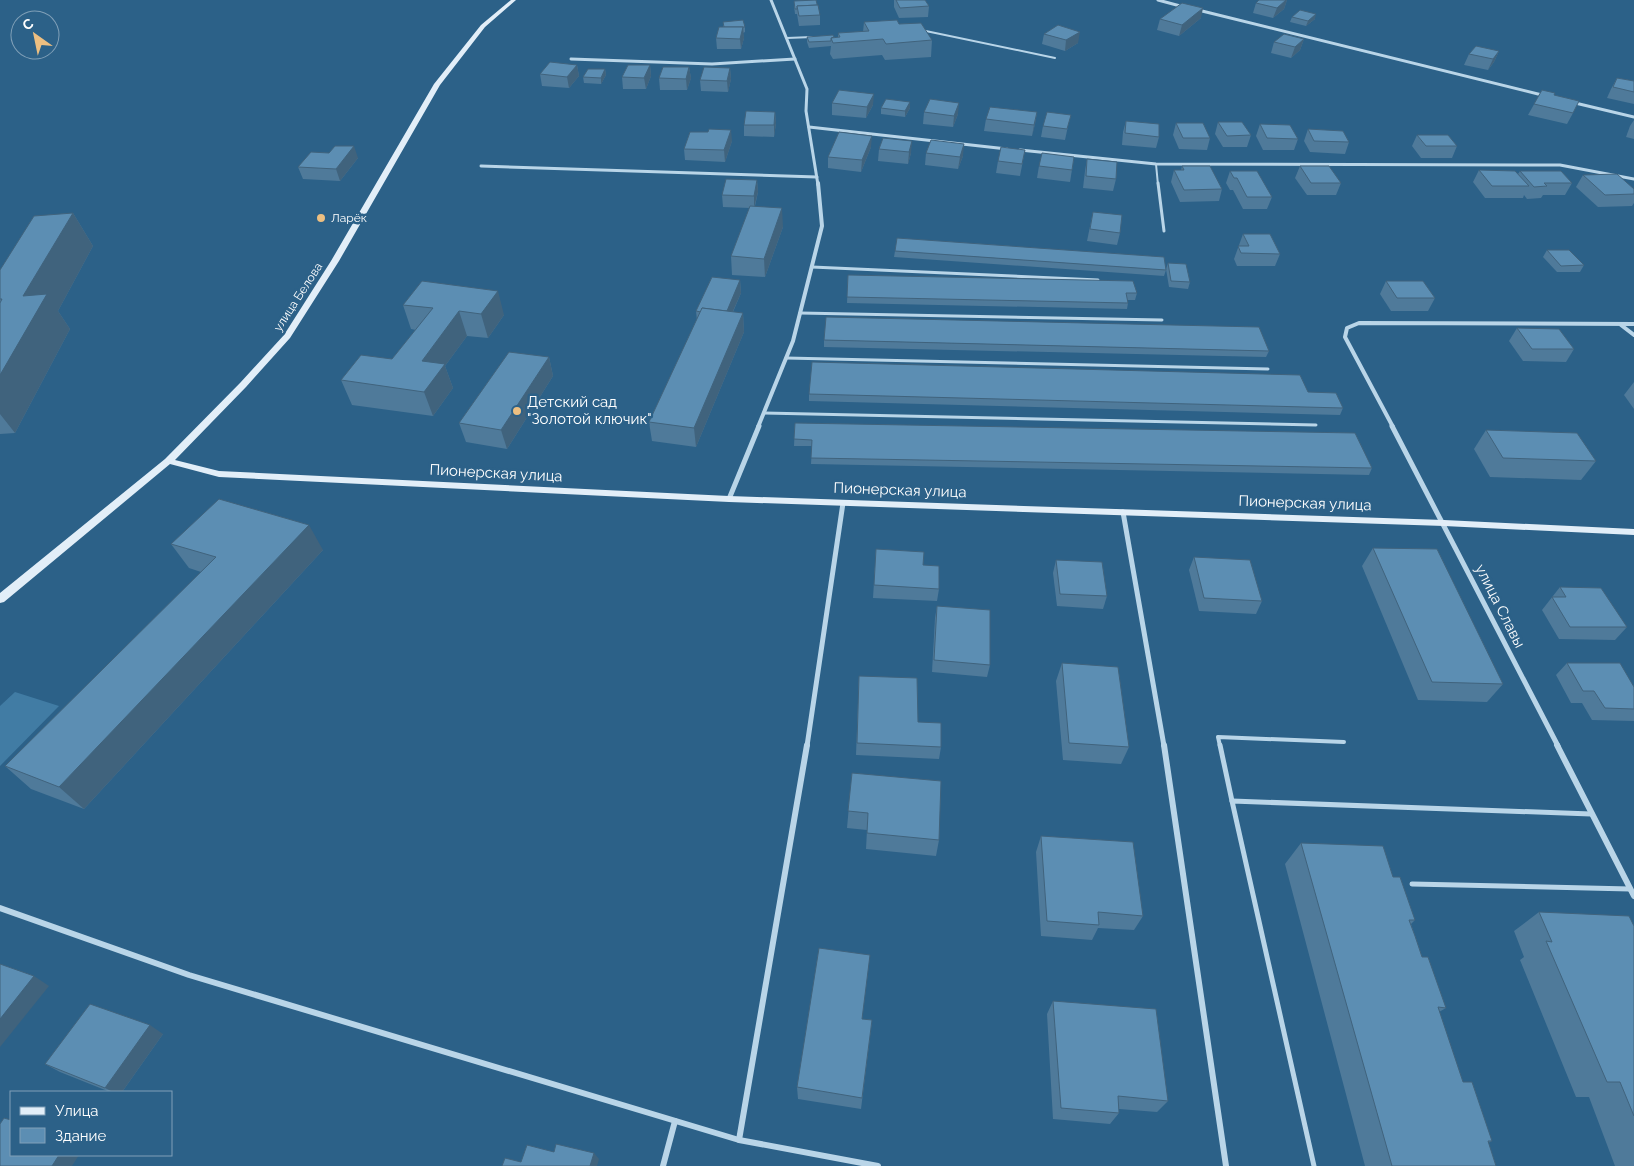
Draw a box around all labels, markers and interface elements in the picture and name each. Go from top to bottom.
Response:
north arrow [10,10,60,60]
text: С [20,15,37,33]
place label: Ларёк [331,211,367,225]
marker: Ларёк [315,212,327,224]
street label: улица Белова [271,260,325,334]
place label: Детский сад "Золотой ключик" [527,393,652,428]
marker: Детский сад "Золотой ключик" [511,405,523,417]
street label: Пионерская улица [429,461,563,485]
street label: Пионерская улица [833,479,967,501]
street label: Пионерская улица [1238,492,1372,514]
street label: улица Славы [1471,561,1529,651]
legend [10,1091,172,1156]
text: Улица [55,1102,99,1120]
text: Здание [55,1127,107,1145]

